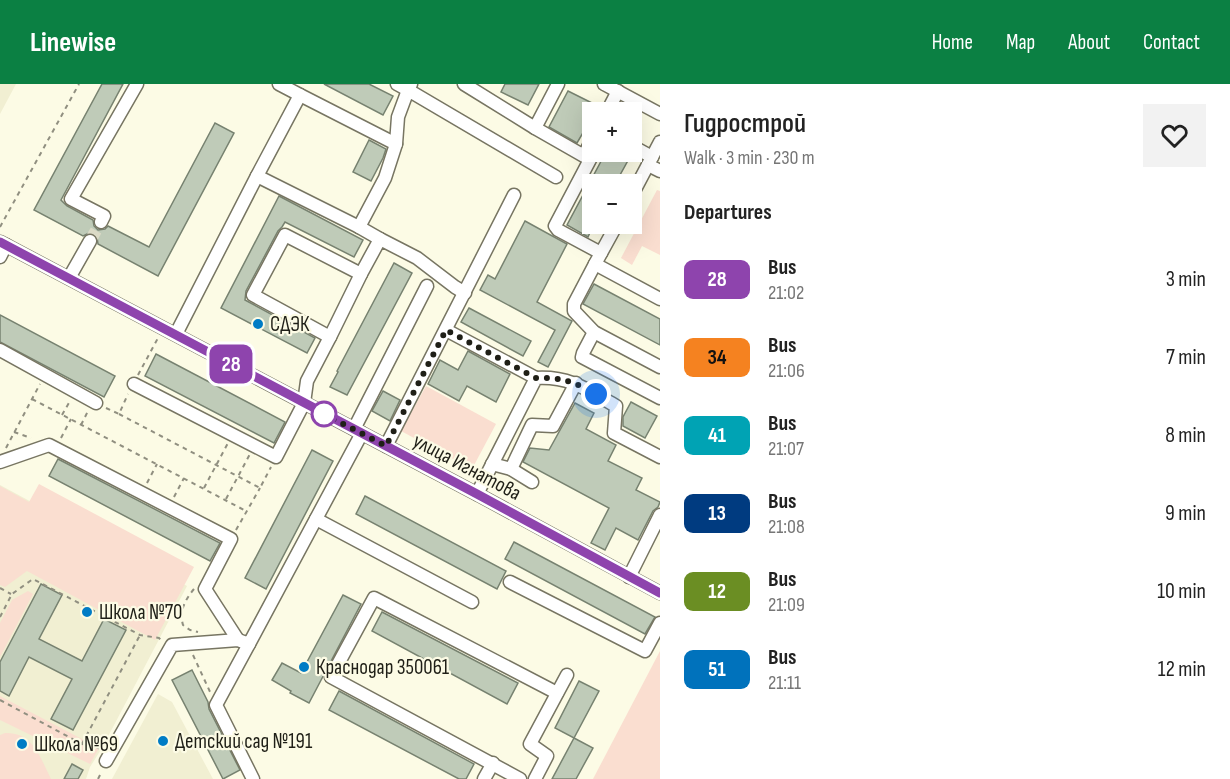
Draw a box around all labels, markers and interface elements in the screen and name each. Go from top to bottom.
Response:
text: Linewise [30,26,116,59]
text: Home [932,30,973,55]
text: Map [1006,30,1035,55]
text: About [1068,30,1110,55]
text: Contact [1143,30,1200,55]
map controls [582,102,642,234]
button: + [582,102,642,162]
button: heart [1143,104,1206,167]
text: Гидрострой [684,107,806,140]
text: Walk · 3 min · 230 m [684,146,815,170]
button: − [582,174,642,234]
text: Departures [684,199,772,226]
text: Bus [768,254,797,281]
text: 3 min [1166,266,1206,293]
text: 28 [707,267,727,292]
text: 21:02 [768,281,804,305]
place label: СДЭК [270,312,310,337]
marker: СДЭК [251,317,265,331]
text: Bus [768,332,797,359]
line badge: 28 [204,344,258,384]
text: 7 min [1166,344,1206,371]
text: 34 [707,345,727,370]
text: 28 [221,352,241,377]
text: 21:06 [768,359,805,383]
your location [581,379,611,409]
unlabelled marker [311,401,337,427]
text: Bus [768,410,797,437]
text: 8 min [1165,422,1206,449]
text: 41 [708,423,726,448]
street label: улица Игнатова [409,428,525,506]
text: 21:07 [768,437,804,461]
text: Bus [768,488,797,515]
text: 9 min [1165,500,1206,527]
text: 13 [708,501,726,526]
text: 21:08 [768,515,805,539]
text: Bus [768,566,797,593]
text: 10 min [1157,578,1206,605]
text: 12 [708,579,726,604]
text: 21:09 [768,593,805,617]
place label: Школа №70 [99,600,182,625]
marker: Школа №70 [80,605,94,619]
text: Bus [768,644,797,671]
place label: Краснодар 350061 [316,655,450,680]
text: 12 min [1158,656,1206,683]
text: 51 [708,657,726,682]
marker: Краснодар 350061 [297,660,311,674]
text: 21:11 [768,671,801,695]
place label: Детский сад №191 [175,729,313,754]
place label: Школа №69 [34,732,118,757]
marker: Детский сад №191 [156,734,170,748]
marker: Школа №69 [15,737,29,751]

